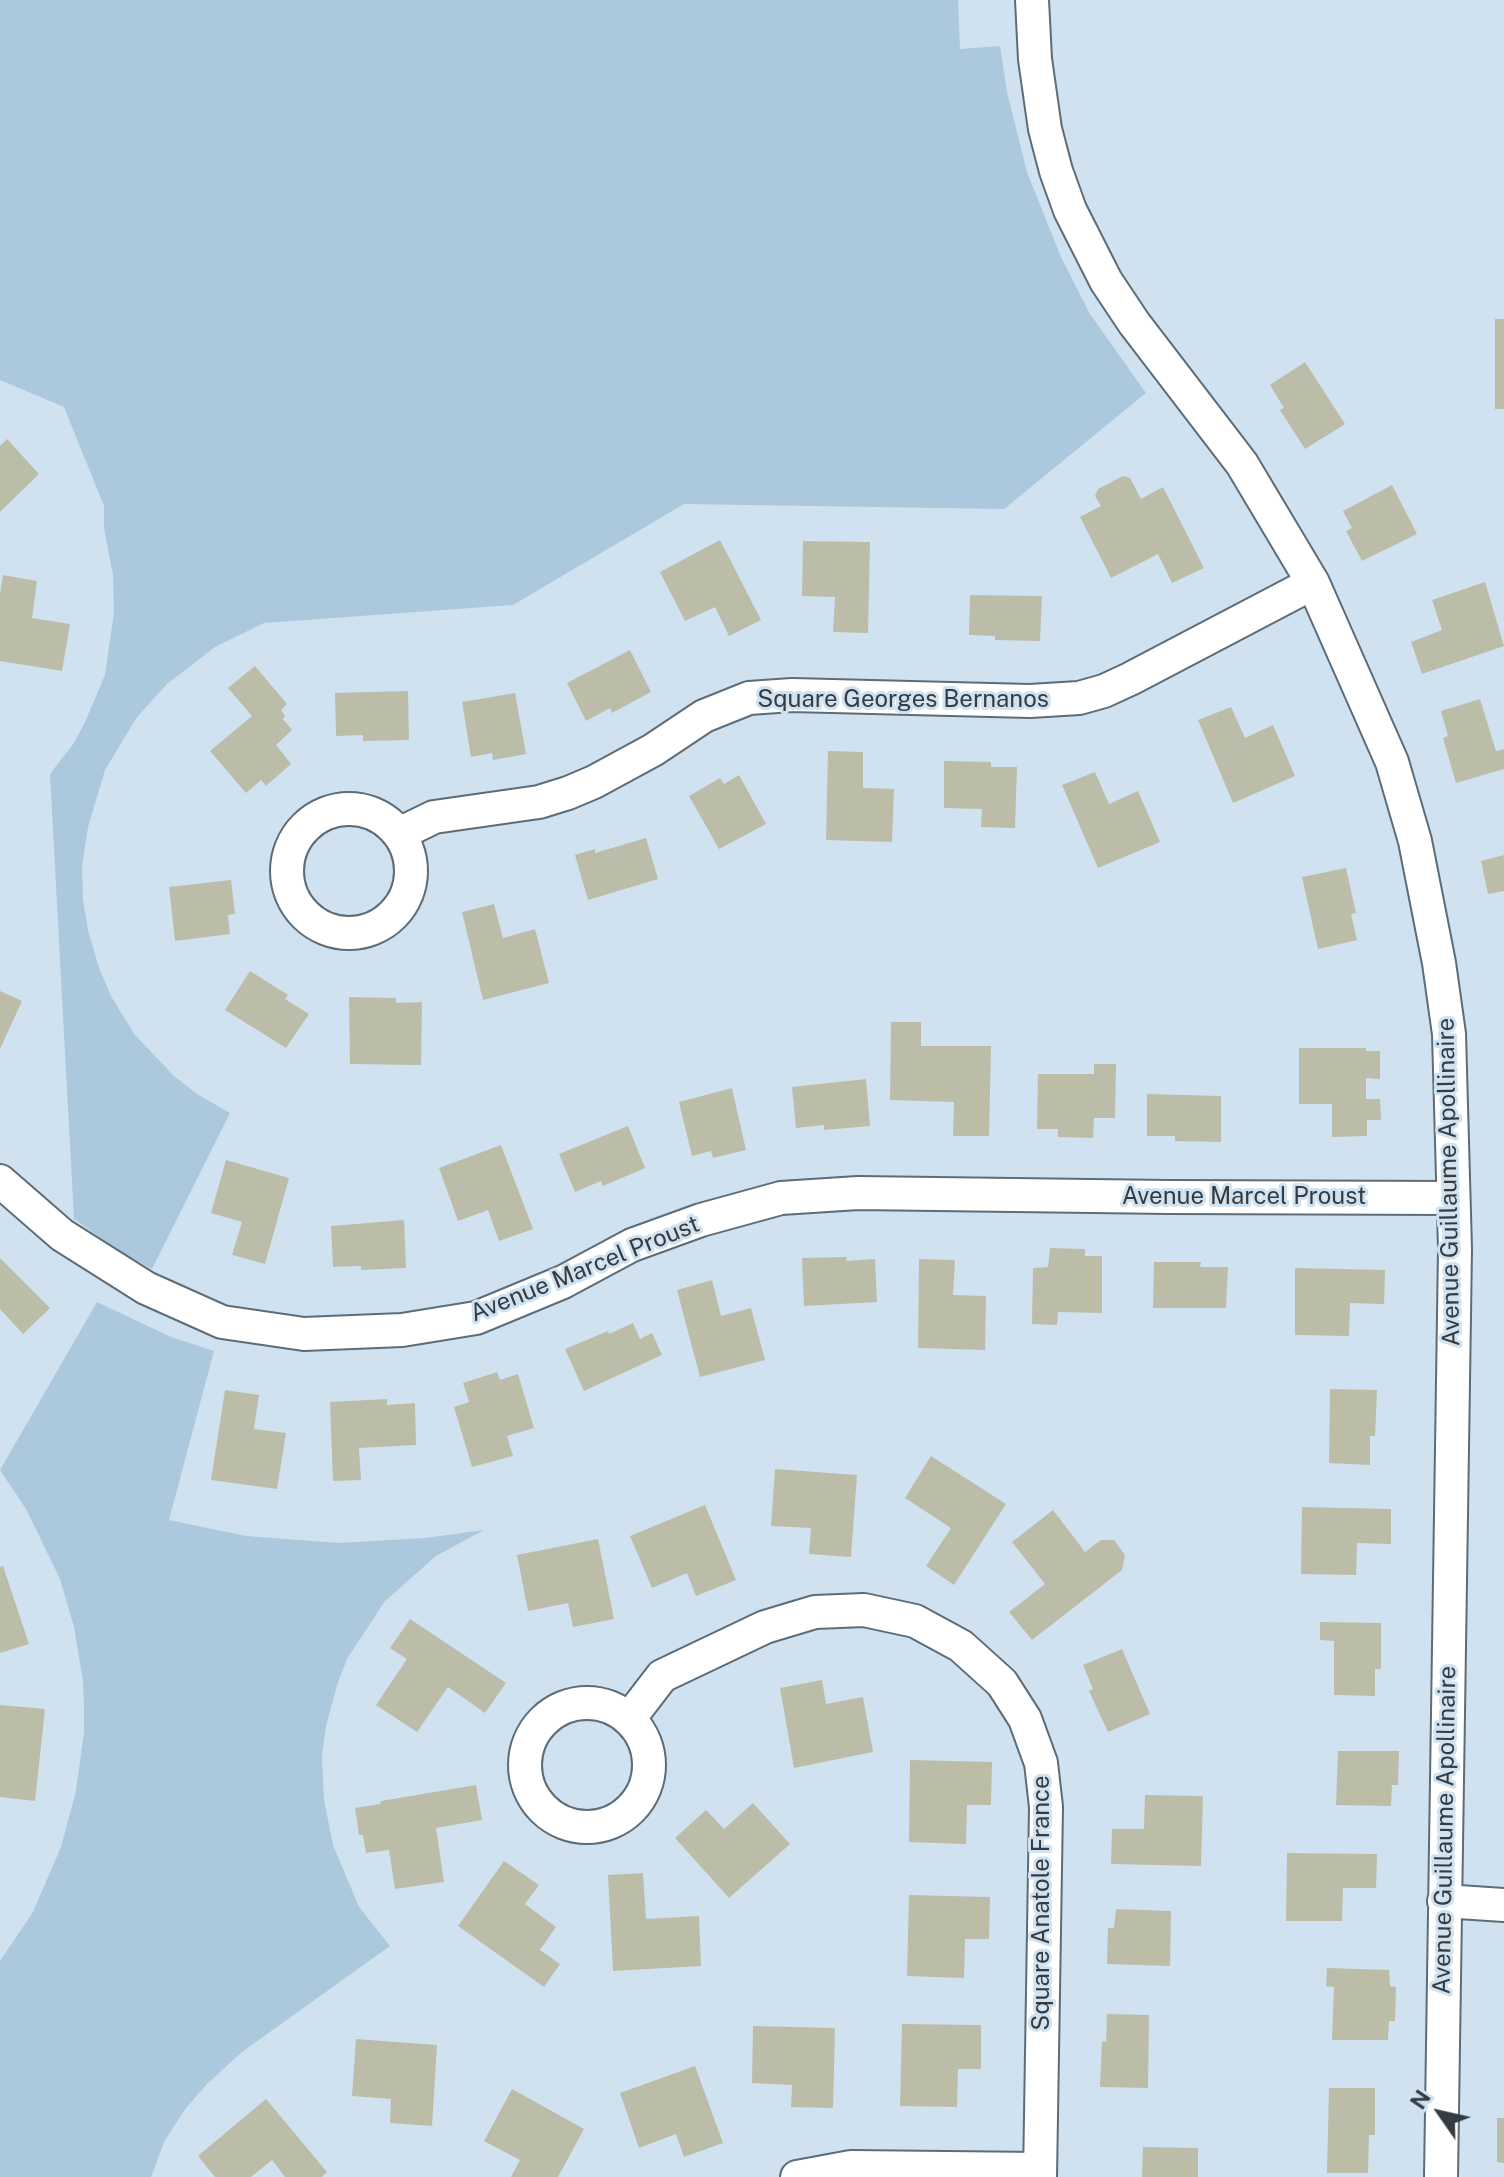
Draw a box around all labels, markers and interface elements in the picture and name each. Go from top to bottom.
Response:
street label: Square Georges Bernanos [757,686,1049,714]
street label: Avenue Guillaume Apollinaire [1432,1017,1466,1347]
street label: Avenue Marcel Proust [1122,1183,1366,1211]
street label: Avenue Marcel Proust [466,1210,704,1328]
street label: Avenue Guillaume Apollinaire [1428,1665,1462,1995]
street label: Square Anatole France [1028,1775,1056,2031]
north arrow [1400,2073,1480,2153]
text: N [1405,2085,1436,2114]

